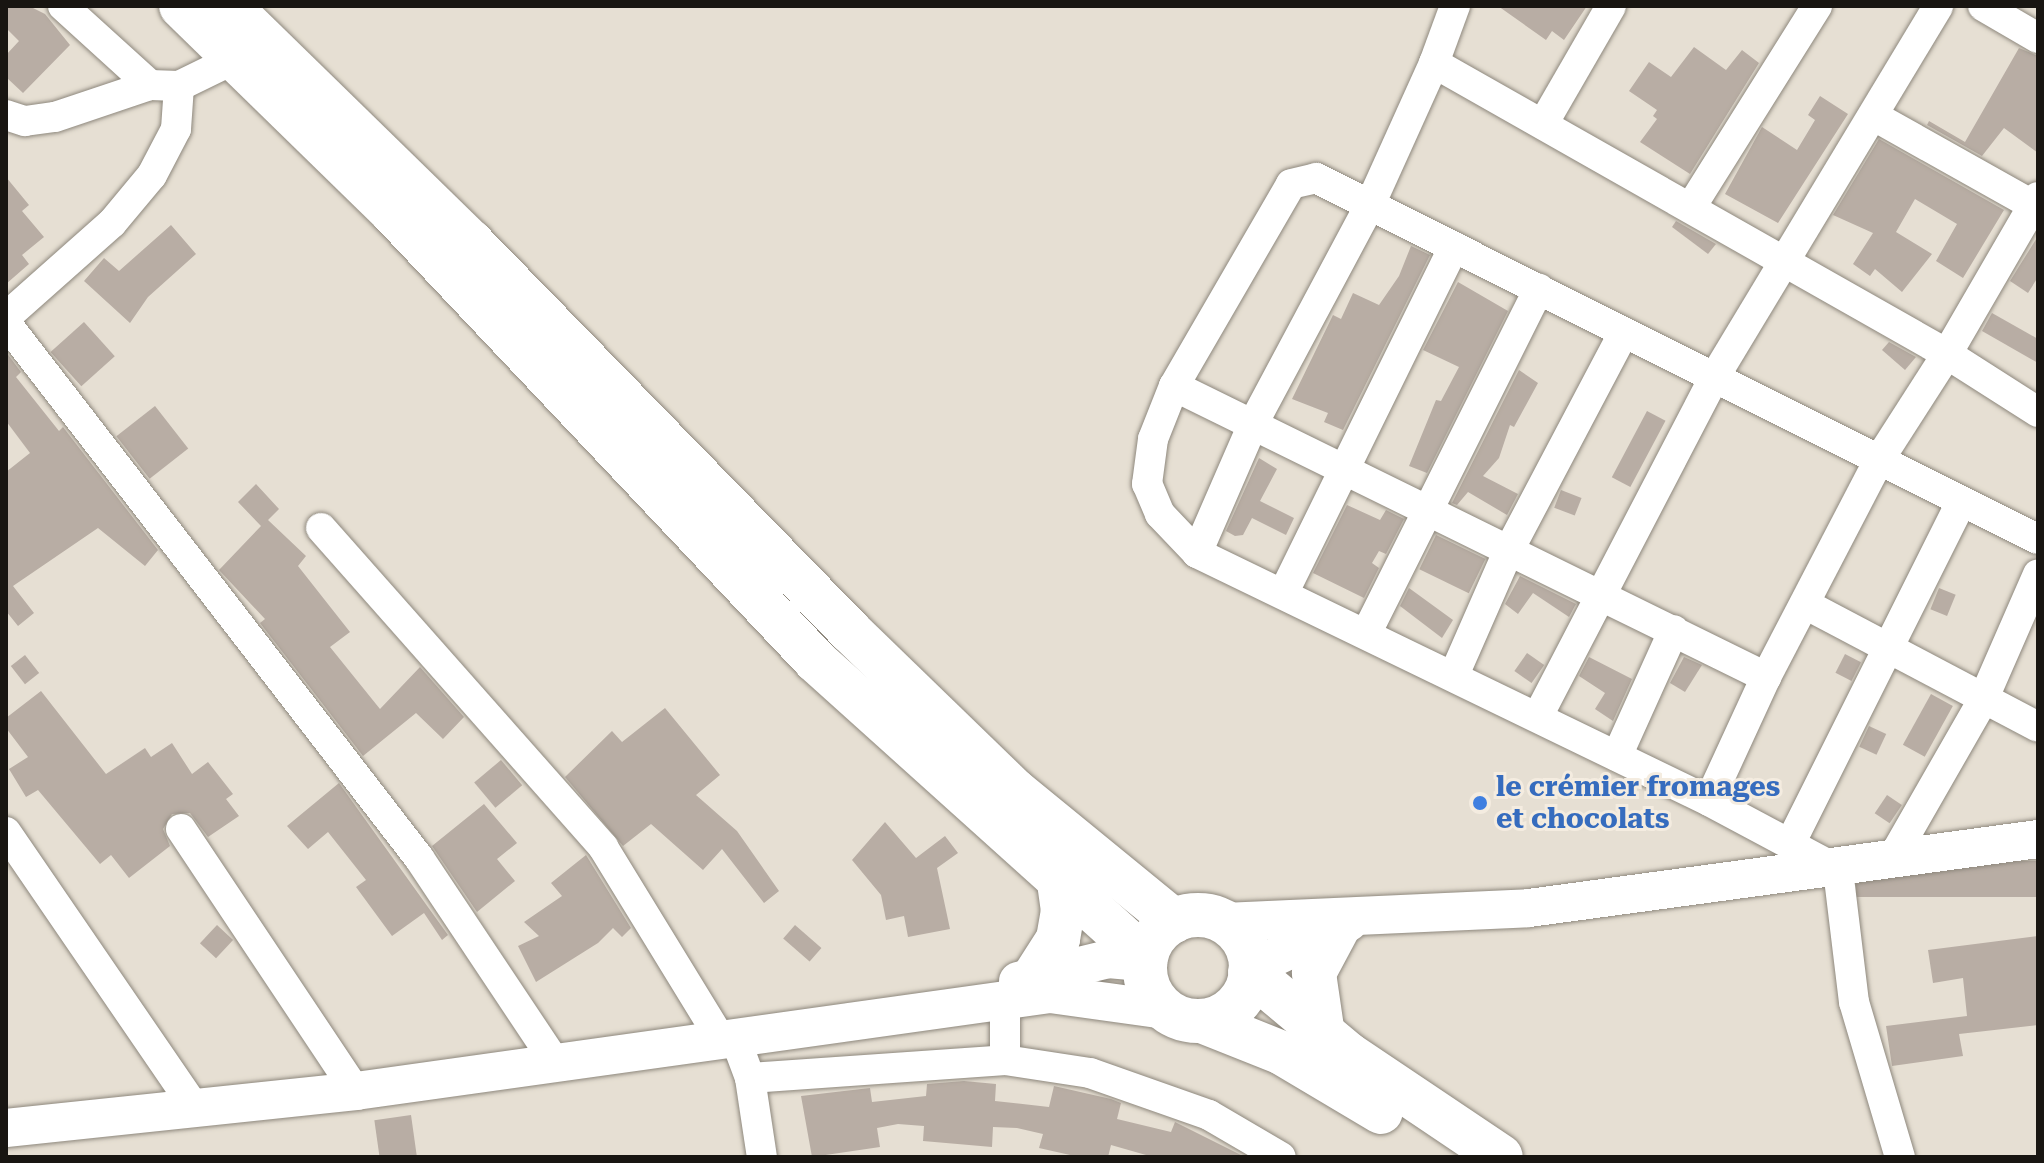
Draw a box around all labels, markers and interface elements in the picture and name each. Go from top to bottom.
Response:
place label: le crémier fromages et chocolats [1496,770,1780,836]
marker: le crémier fromages et chocolats [1471,794,1489,812]

